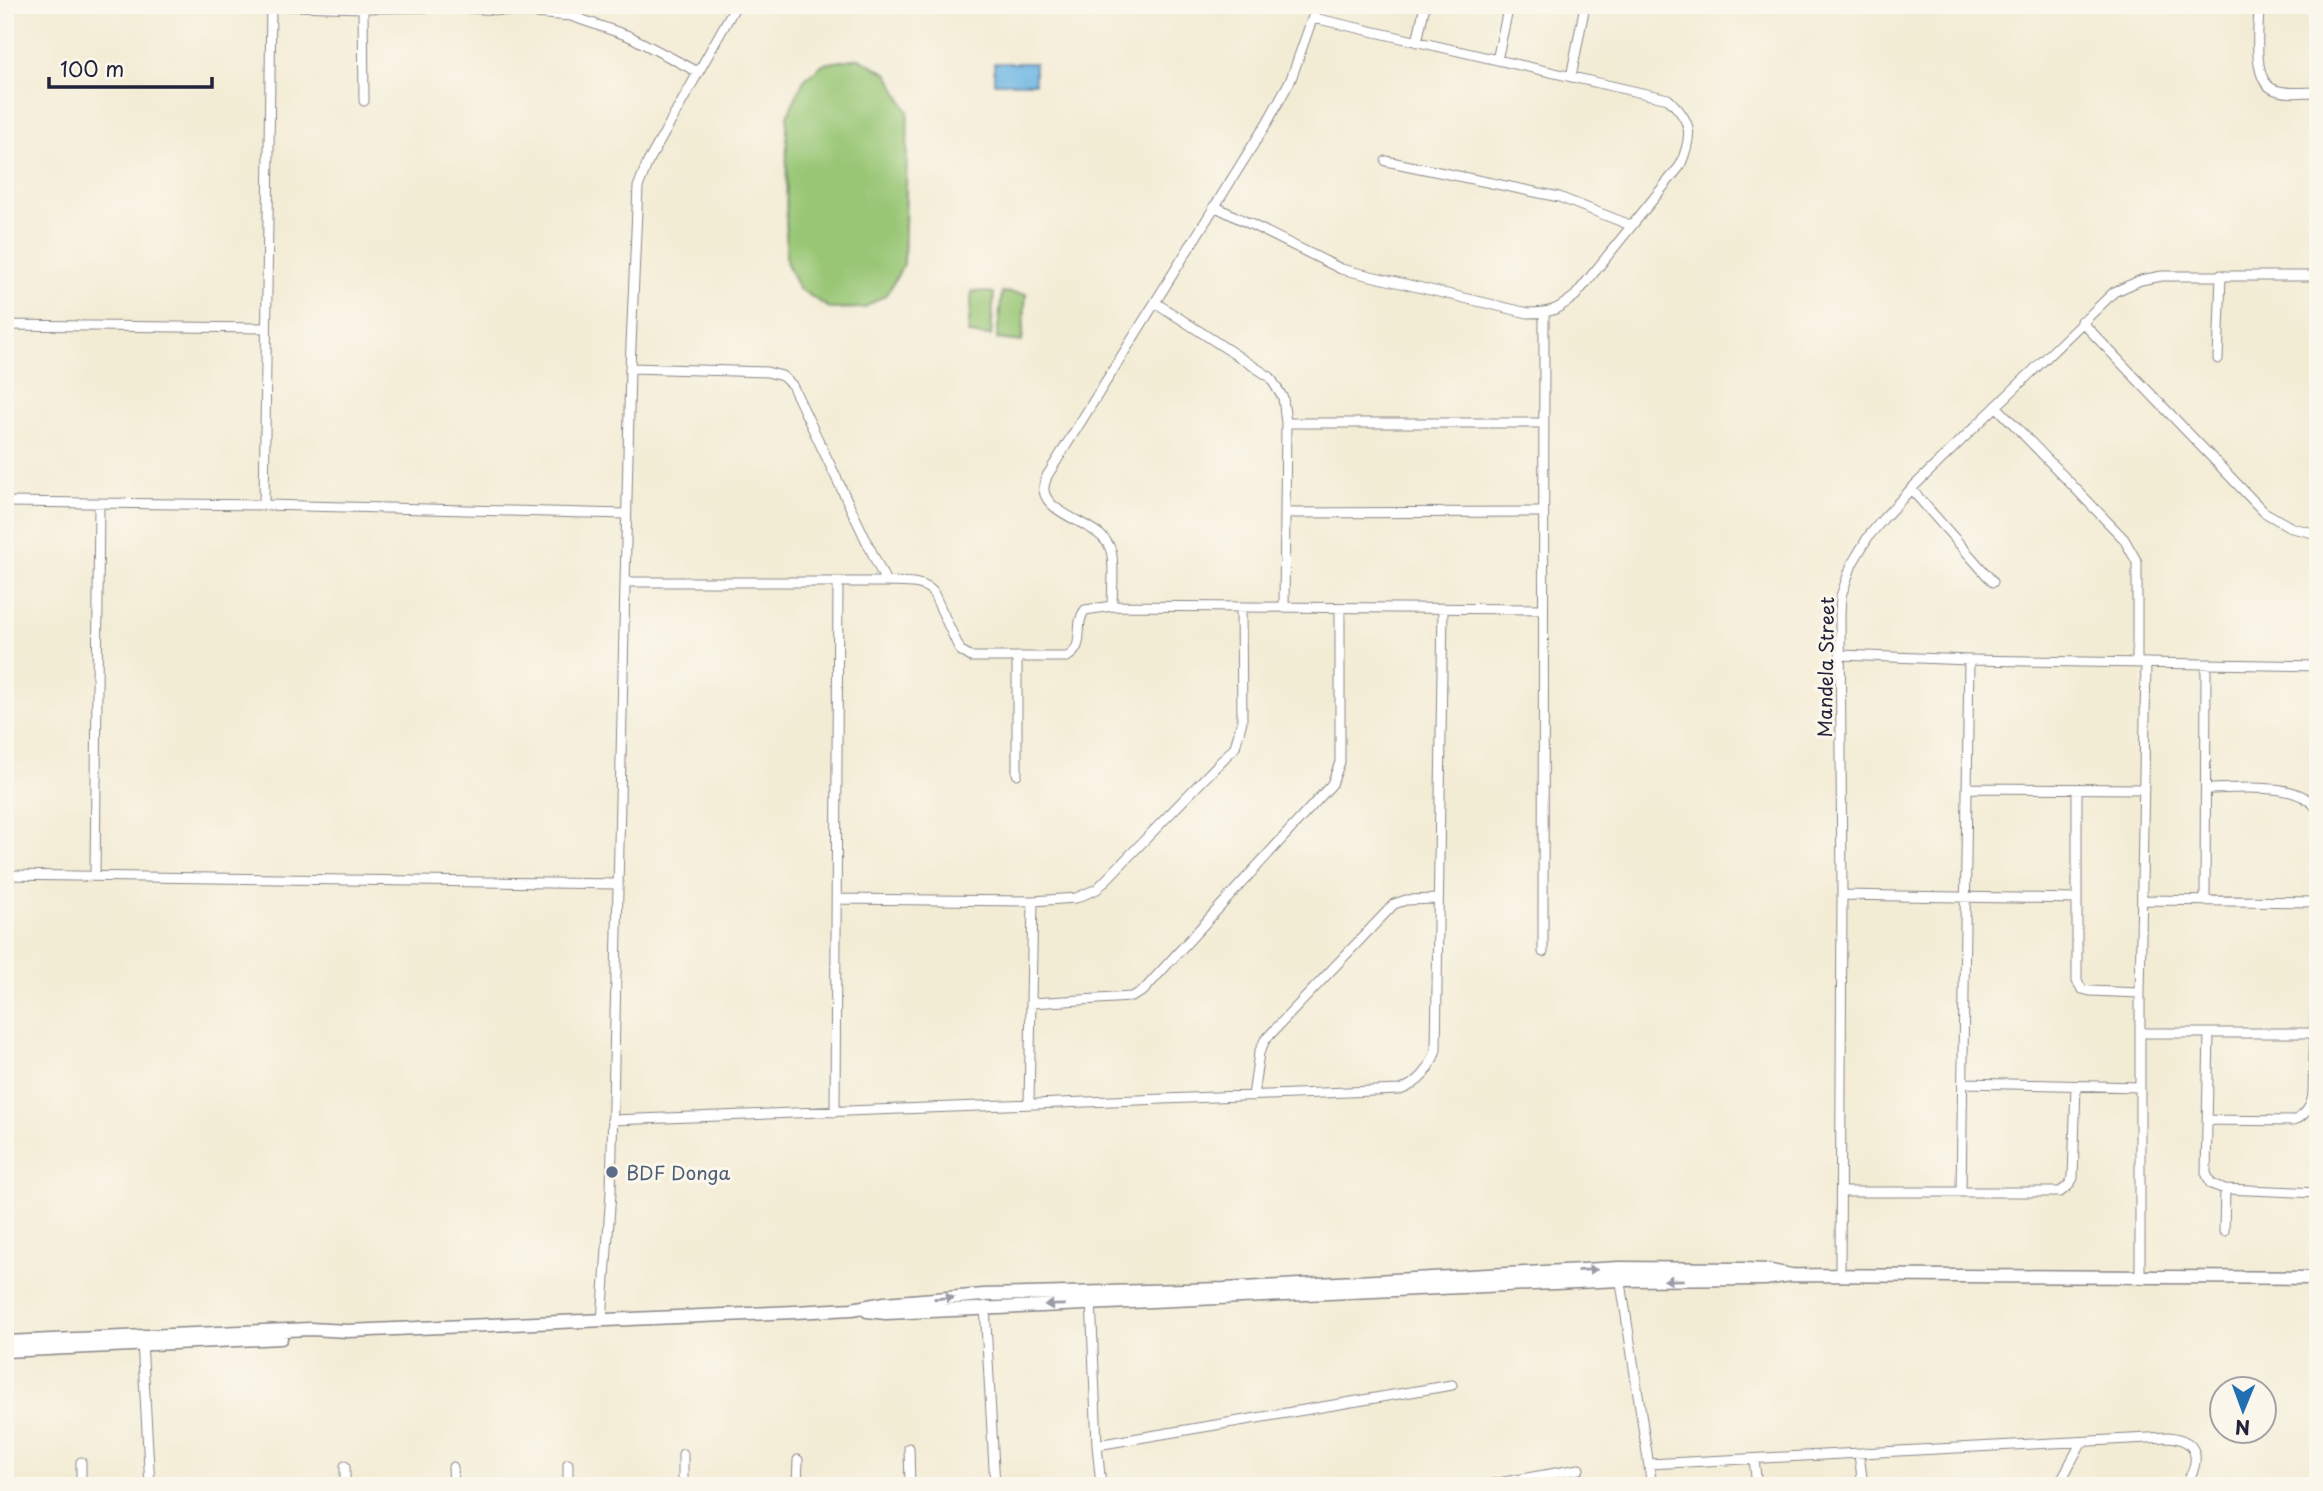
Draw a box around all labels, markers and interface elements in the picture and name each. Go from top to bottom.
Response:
scale bar [49,46,212,90]
text: 100 m [60,52,124,84]
street label: Mandela Street [1810,596,1840,738]
place label: BDF Donga [626,1158,730,1186]
marker: BDF Donga [604,1164,620,1180]
one-way arrow [1576,1264,1598,1275]
one-way arrow [1663,1274,1685,1286]
one-way arrow [933,1292,955,1303]
one-way arrow [1044,1299,1066,1311]
north arrow [2208,1376,2278,1446]
text: N [2235,1414,2250,1442]

